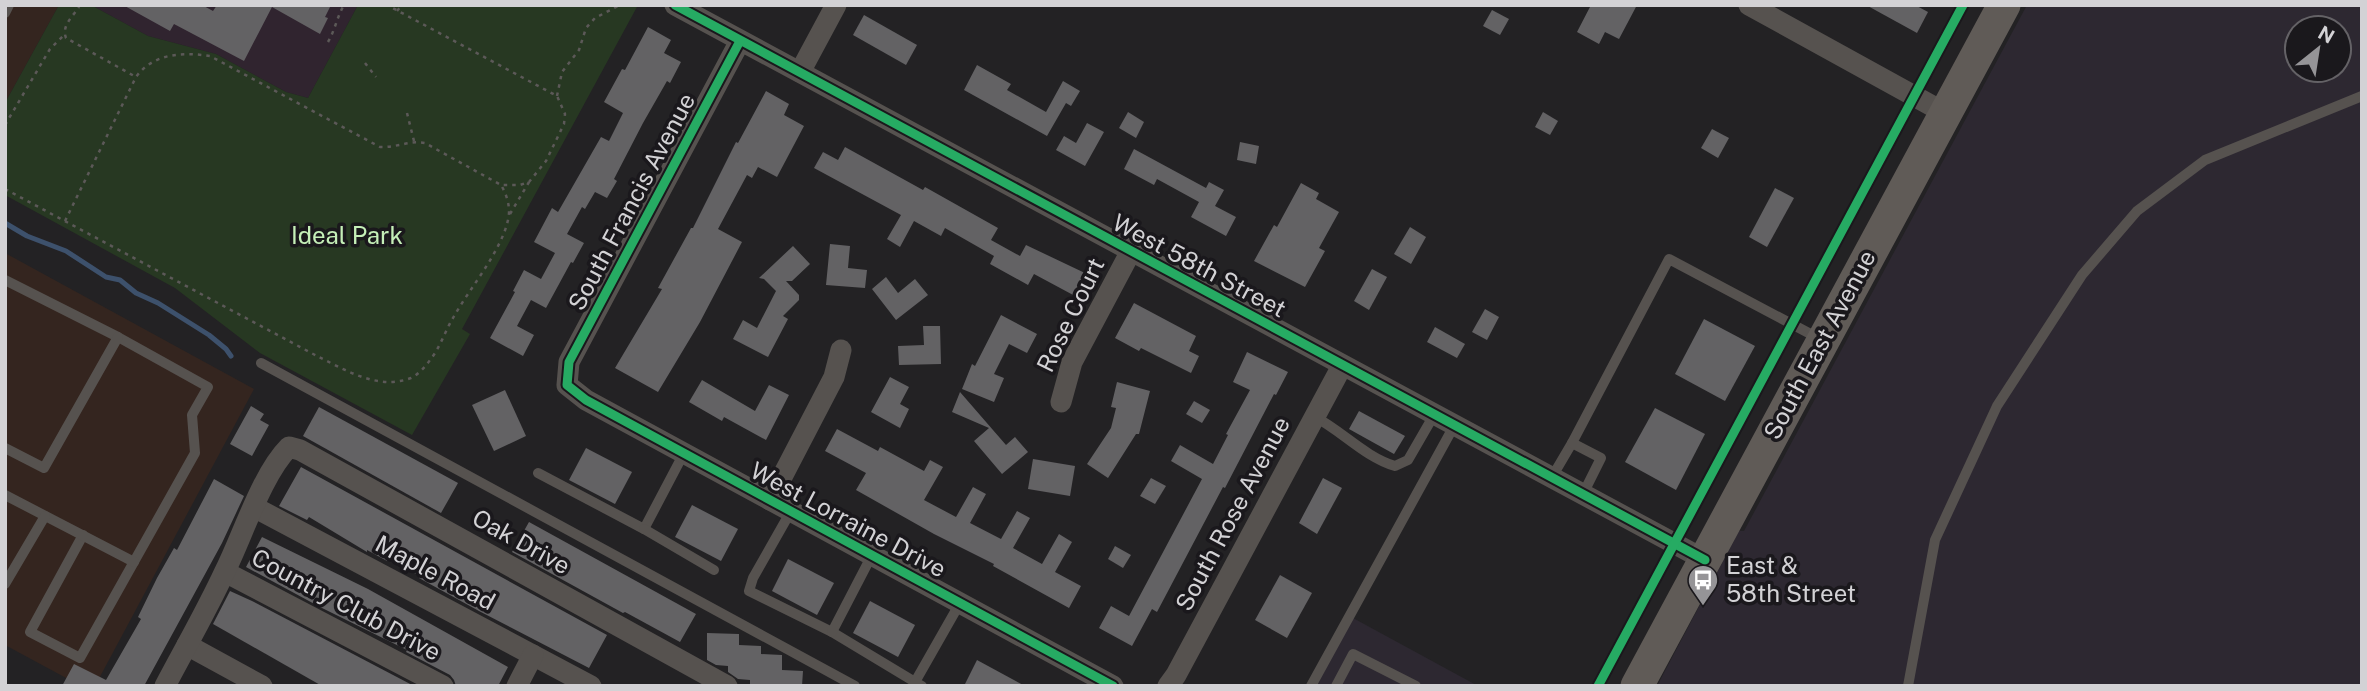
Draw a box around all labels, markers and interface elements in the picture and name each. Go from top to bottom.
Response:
north arrow [2283,14,2353,84]
text: N [2315,21,2338,48]
street label: South Francis Avenue [562,88,700,315]
street label: West 58th Street [1108,208,1291,323]
park label: Ideal Park [291,221,403,249]
street label: South East Avenue [1757,245,1881,444]
street label: Rose Court [1031,253,1110,376]
street label: South Rose Avenue [1169,412,1295,615]
street label: West Lorraine Drive [746,456,951,583]
street label: Oak Drive [468,503,575,579]
street label: Maple Road [371,529,500,615]
street label: Country Club Drive [247,542,446,666]
place label: East & 58th Street [1726,551,1856,607]
bus stop icon: East & 58th Street [1686,563,1720,607]

